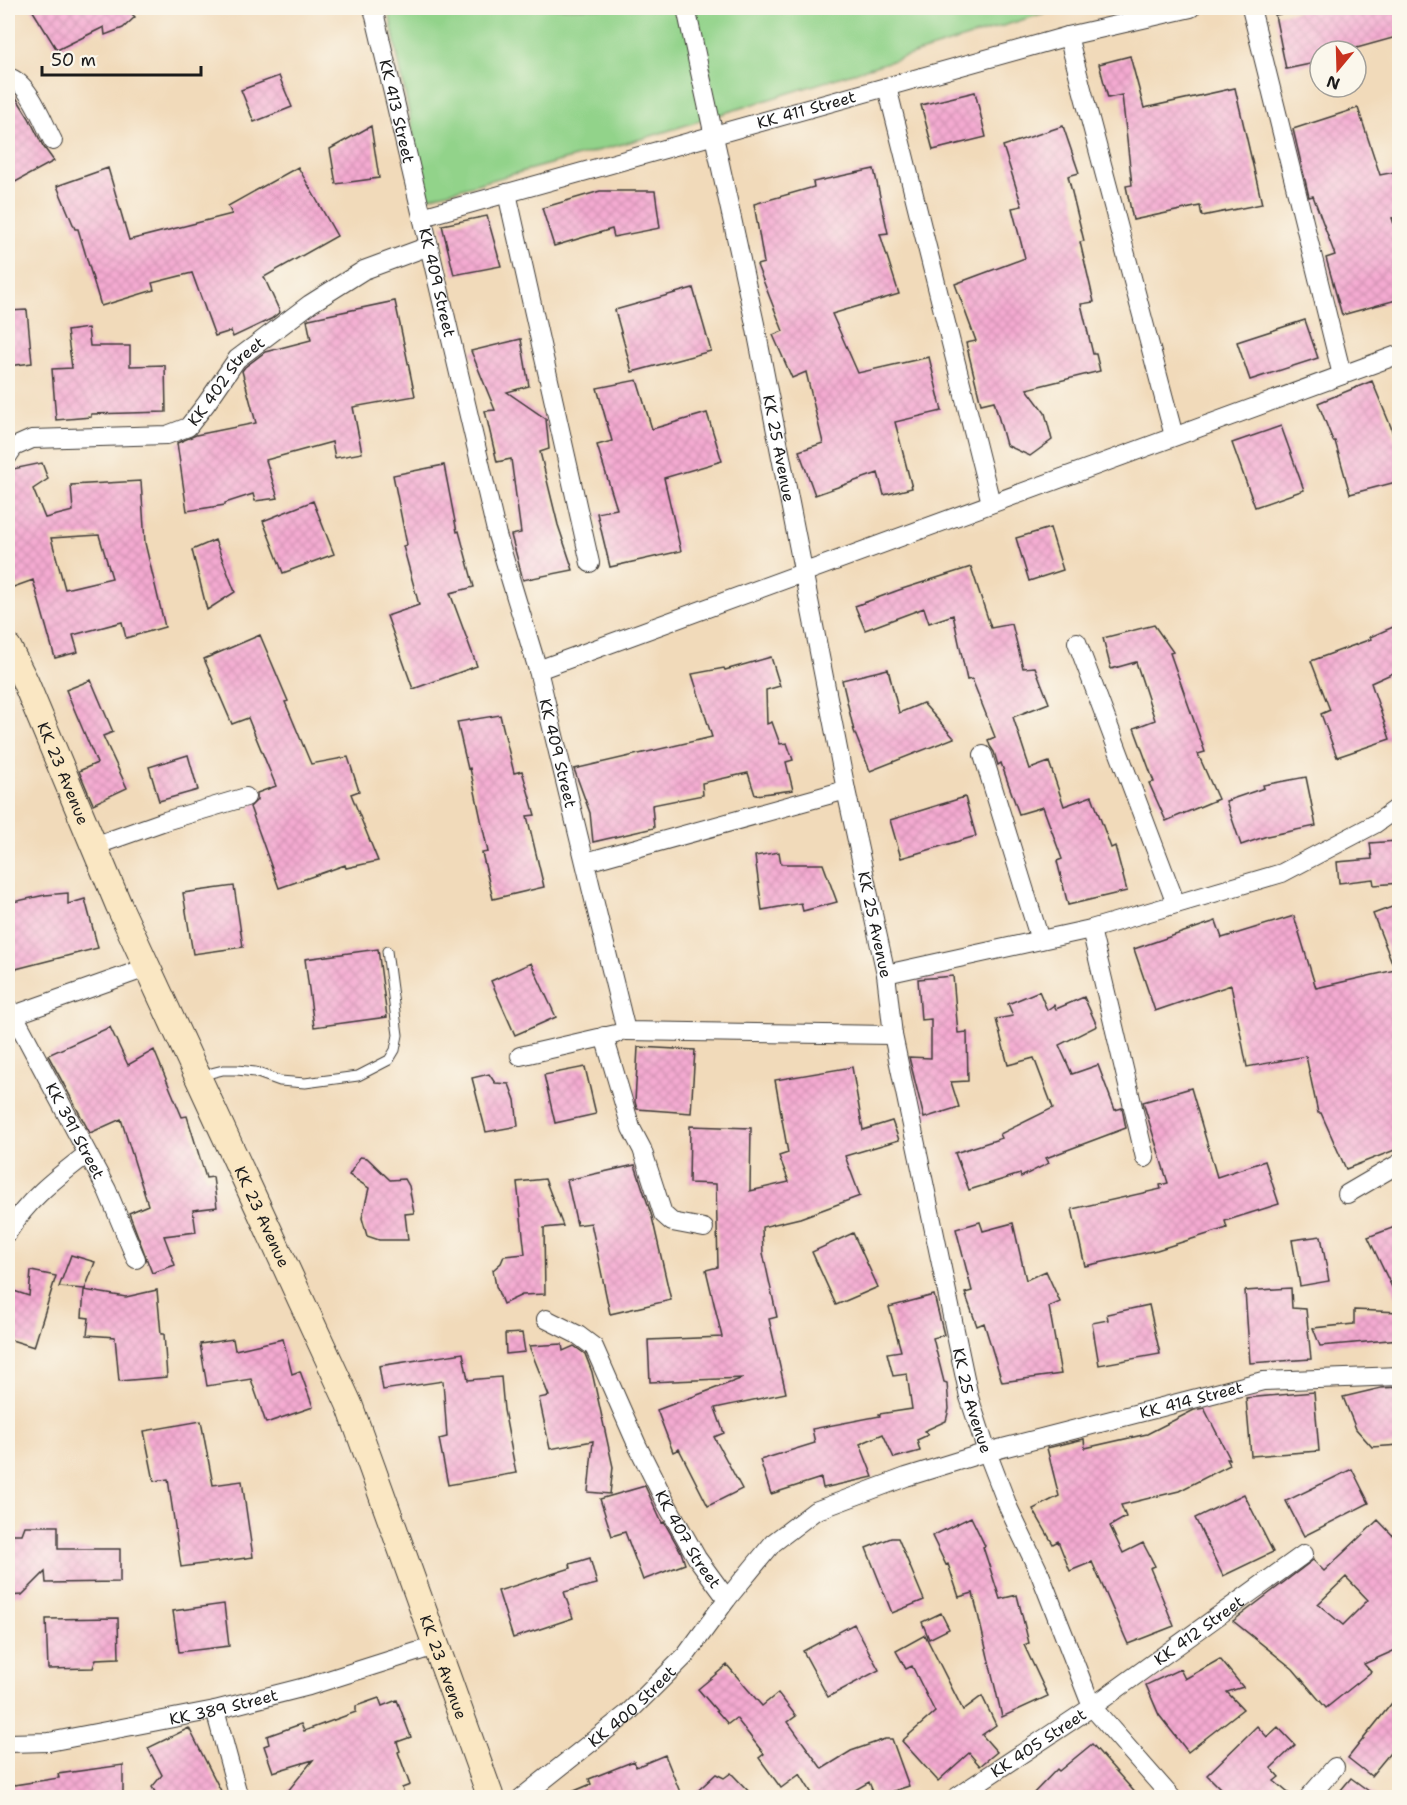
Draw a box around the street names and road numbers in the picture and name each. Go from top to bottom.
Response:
street label: KK 413 Street [375,57,420,165]
street label: KK 411 Street [754,86,858,133]
street label: KK 409 Street [415,226,461,339]
street label: KK 402 Street [182,332,269,430]
street label: KK 25 Avenue [759,393,800,504]
street label: KK 409 Street [535,696,582,810]
street label: KK 23 Avenue [33,719,94,828]
street label: KK 25 Avenue [853,869,897,980]
street label: KK 391 Street [41,1079,110,1183]
street label: KK 23 Avenue [230,1163,295,1271]
street label: KK 25 Avenue [948,1346,997,1456]
street label: KK 414 Street [1137,1376,1245,1423]
street label: KK 407 Street [651,1486,726,1592]
street label: KK 412 Street [1150,1590,1248,1670]
street label: KK 23 Avenue [415,1612,472,1722]
street label: KK 400 Street [583,1661,680,1751]
street label: KK 389 Street [167,1684,280,1729]
street label: KK 405 Street [986,1703,1090,1782]

